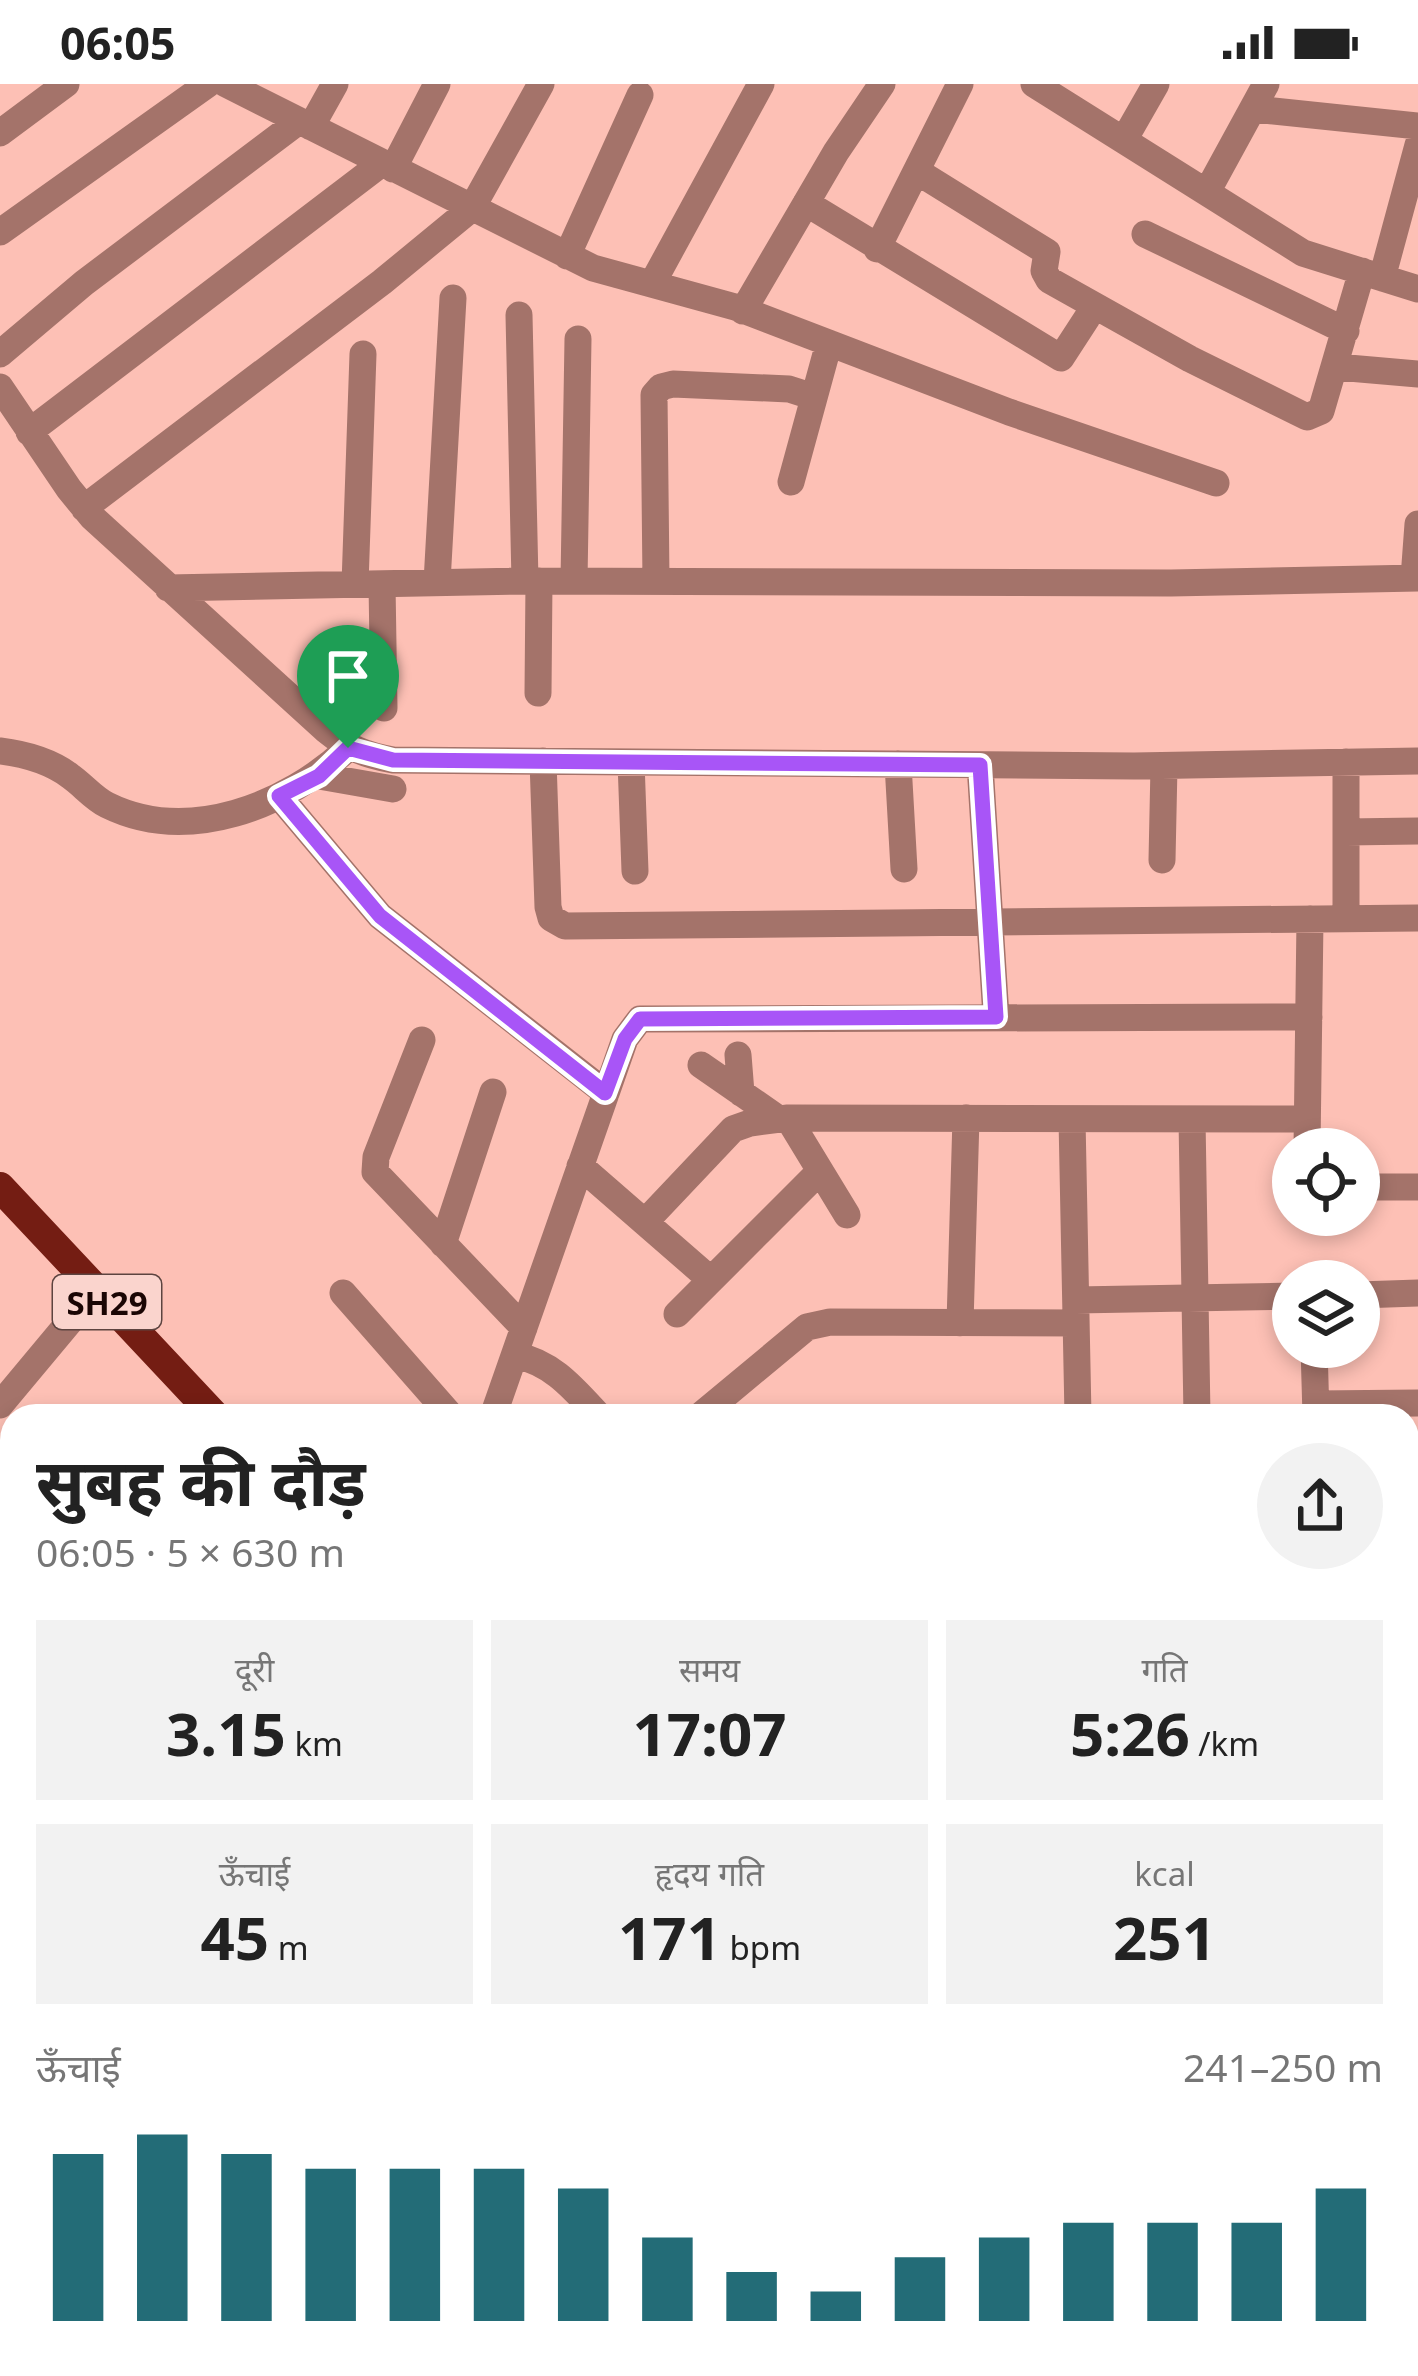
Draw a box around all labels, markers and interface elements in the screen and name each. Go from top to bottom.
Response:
text: 06:05 [60,12,176,73]
pin [297,625,399,748]
icon: arrive [315,643,381,709]
map controls [1272,1128,1380,1368]
button: locate [1272,1128,1380,1236]
button: layers [1272,1260,1380,1368]
road number: SH29 [53,1275,161,1329]
text: सुबह की दौड़ [36,1435,366,1525]
button: share [1257,1443,1383,1569]
text: 06:05 · 5 × 630 m [36,1525,345,1578]
text: दूरी [235,1647,274,1692]
text: समय [679,1647,740,1692]
text: गति [1142,1647,1187,1692]
text: 3.15 [166,1692,286,1774]
text: 17:07 [632,1692,787,1774]
text: 5:26 [1070,1692,1190,1774]
text: km [286,1721,343,1766]
text: /km [1190,1721,1259,1766]
text: ऊँचाई [219,1851,290,1896]
text: हृदय गति [655,1851,764,1896]
text: kcal [1134,1851,1195,1896]
text: 45 [200,1896,269,1978]
text: 171 [618,1896,721,1978]
text: 251 [1113,1896,1216,1978]
text: m [269,1925,309,1970]
text: bpm [721,1925,801,1970]
text: ऊँचाई [36,2040,121,2093]
text: 241–250 m [1183,2040,1383,2093]

